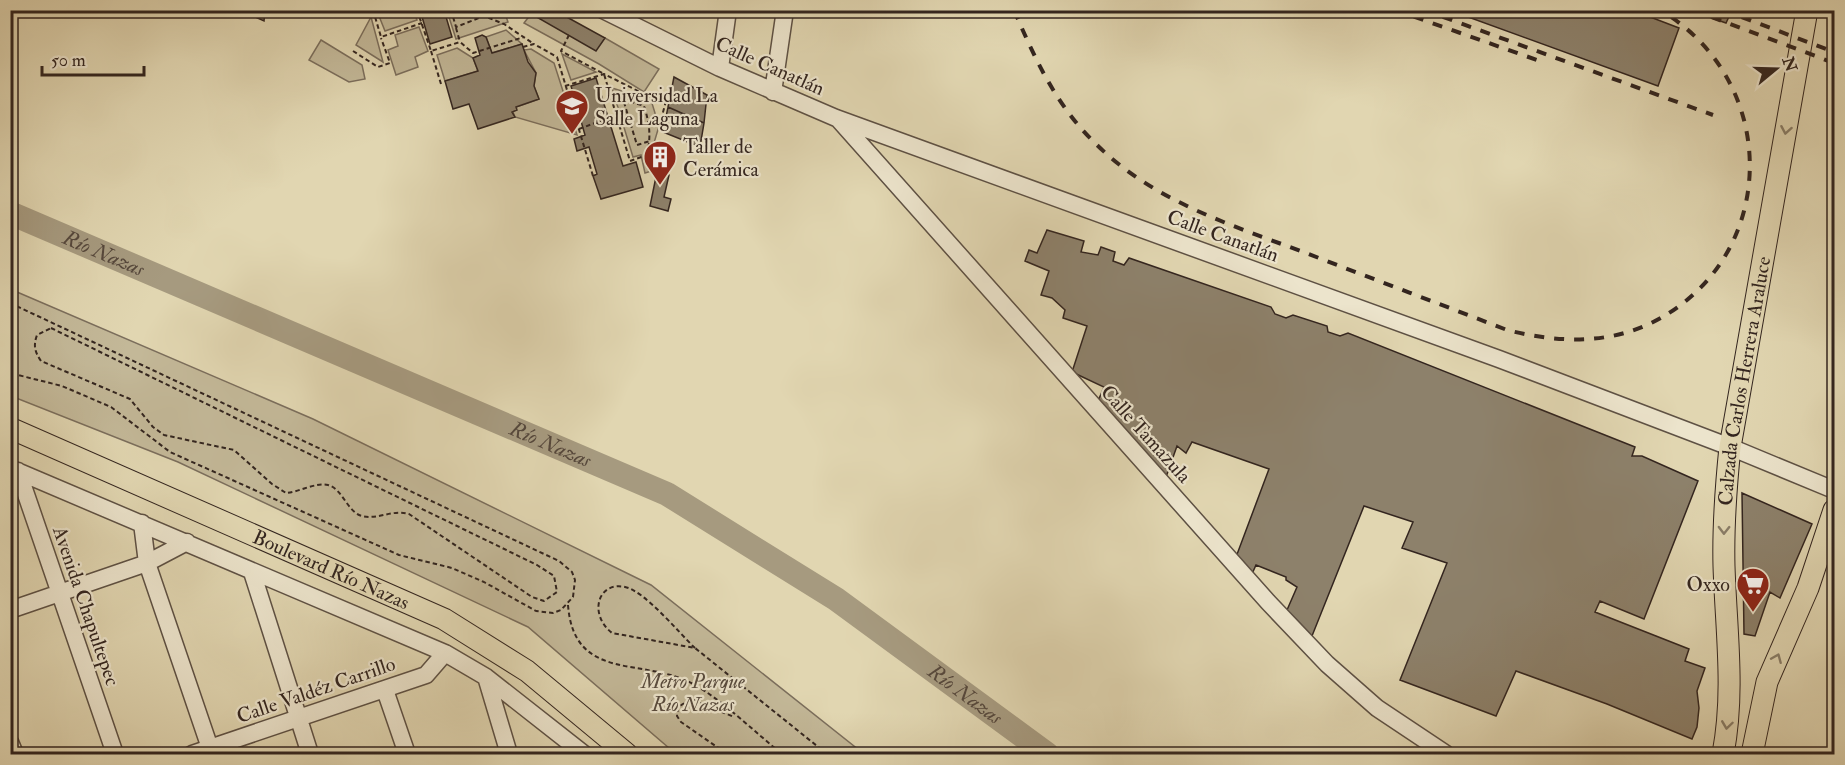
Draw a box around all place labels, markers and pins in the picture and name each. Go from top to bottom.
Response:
place label: Universidad La Salle Laguna [595,83,719,131]
school or university icon: Universidad La Salle Laguna [554,88,590,135]
place label: Taller de Cerámica [683,134,759,182]
building icon: Taller de Cerámica [642,139,678,186]
supermarket icon: Oxxo [1735,566,1771,613]
place label: Oxxo [1687,572,1730,597]

